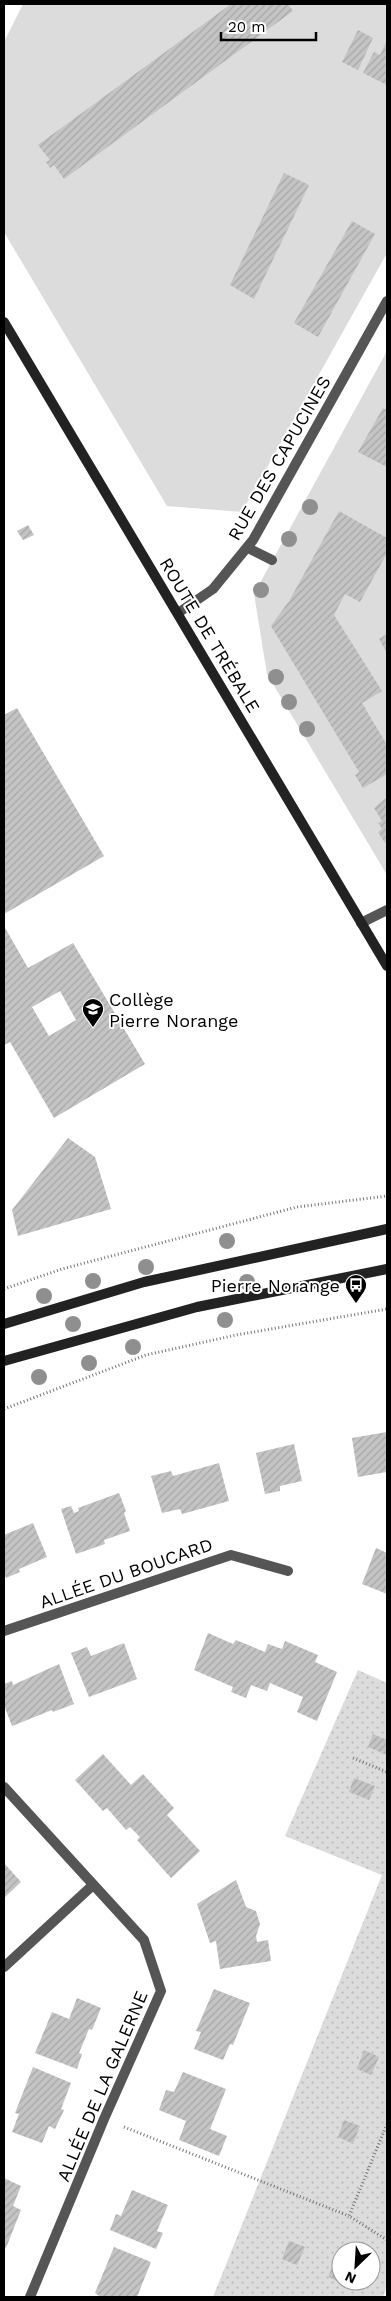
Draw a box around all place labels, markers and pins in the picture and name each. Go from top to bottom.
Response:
place label: Collège Pierre Norange [109,989,238,1031]
school or university icon: Collège Pierre Norange [81,997,105,1028]
bus stop icon: Pierre Norange [344,1273,368,1304]
place label: Pierre Norange [211,1275,340,1296]

